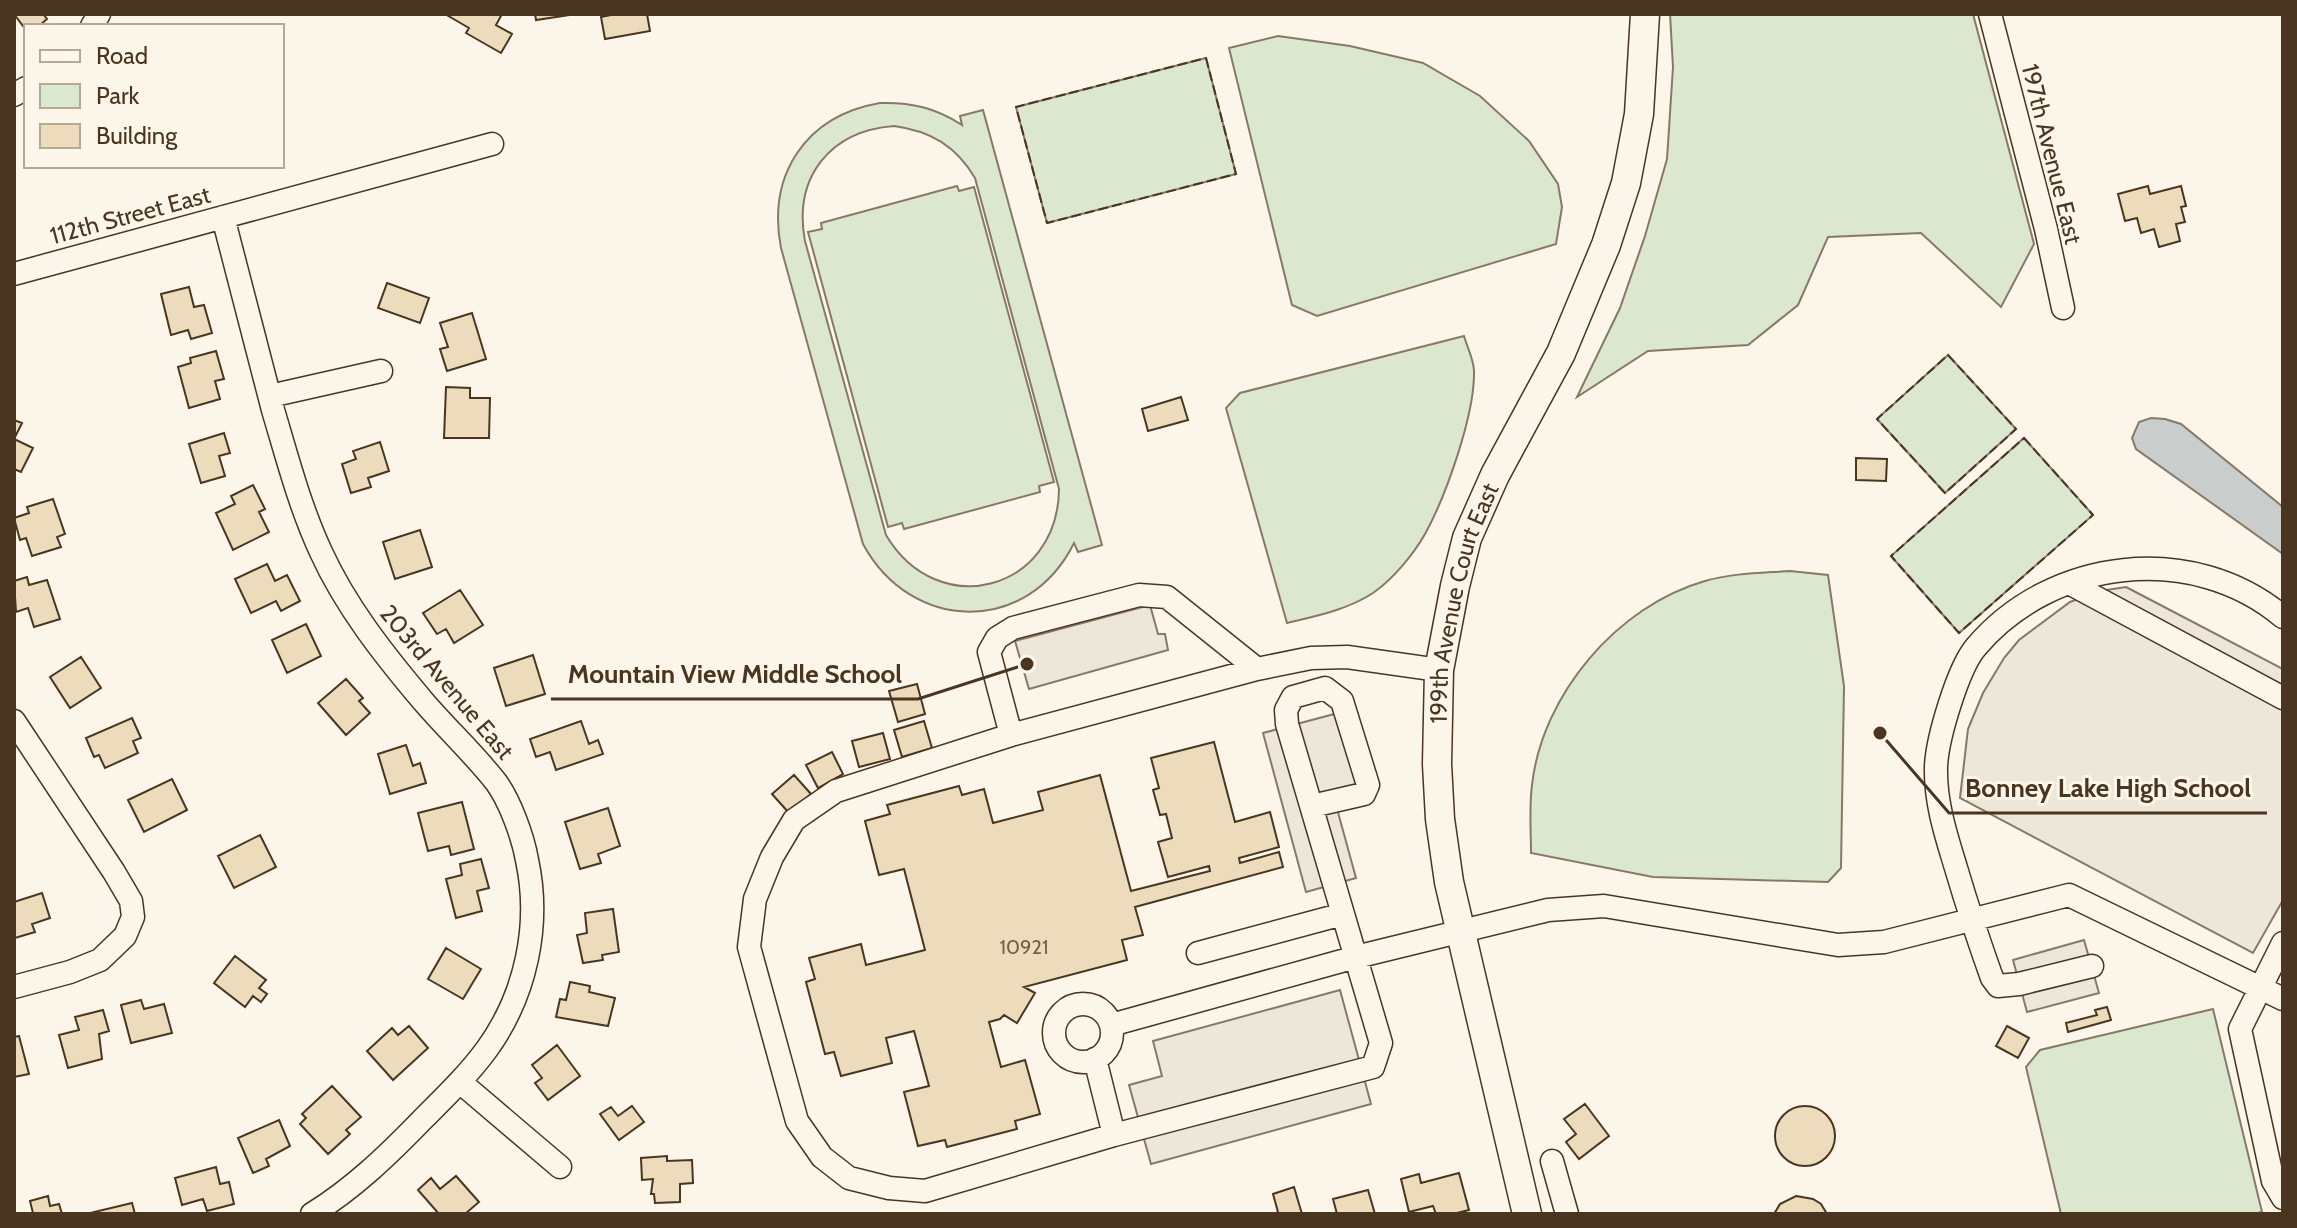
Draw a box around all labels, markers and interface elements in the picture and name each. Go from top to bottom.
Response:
legend [24,24,284,168]
text: Road [96,41,148,70]
street label: 197th Avenue East [2016,61,2088,247]
text: Park [96,81,139,110]
text: Building [96,121,178,150]
street label: 112th Street East [47,180,213,250]
street label: 199th Avenue Court East [1423,478,1504,724]
street label: 203rd Avenue East [374,599,520,765]
callout: Mountain View Middle School [551,649,918,699]
text: Mountain View Middle School [568,658,902,690]
callout: Bonney Lake High School [1949,763,2267,813]
text: Bonney Lake High School [1965,772,2251,804]
house number: 10921 [1000,935,1048,959]

